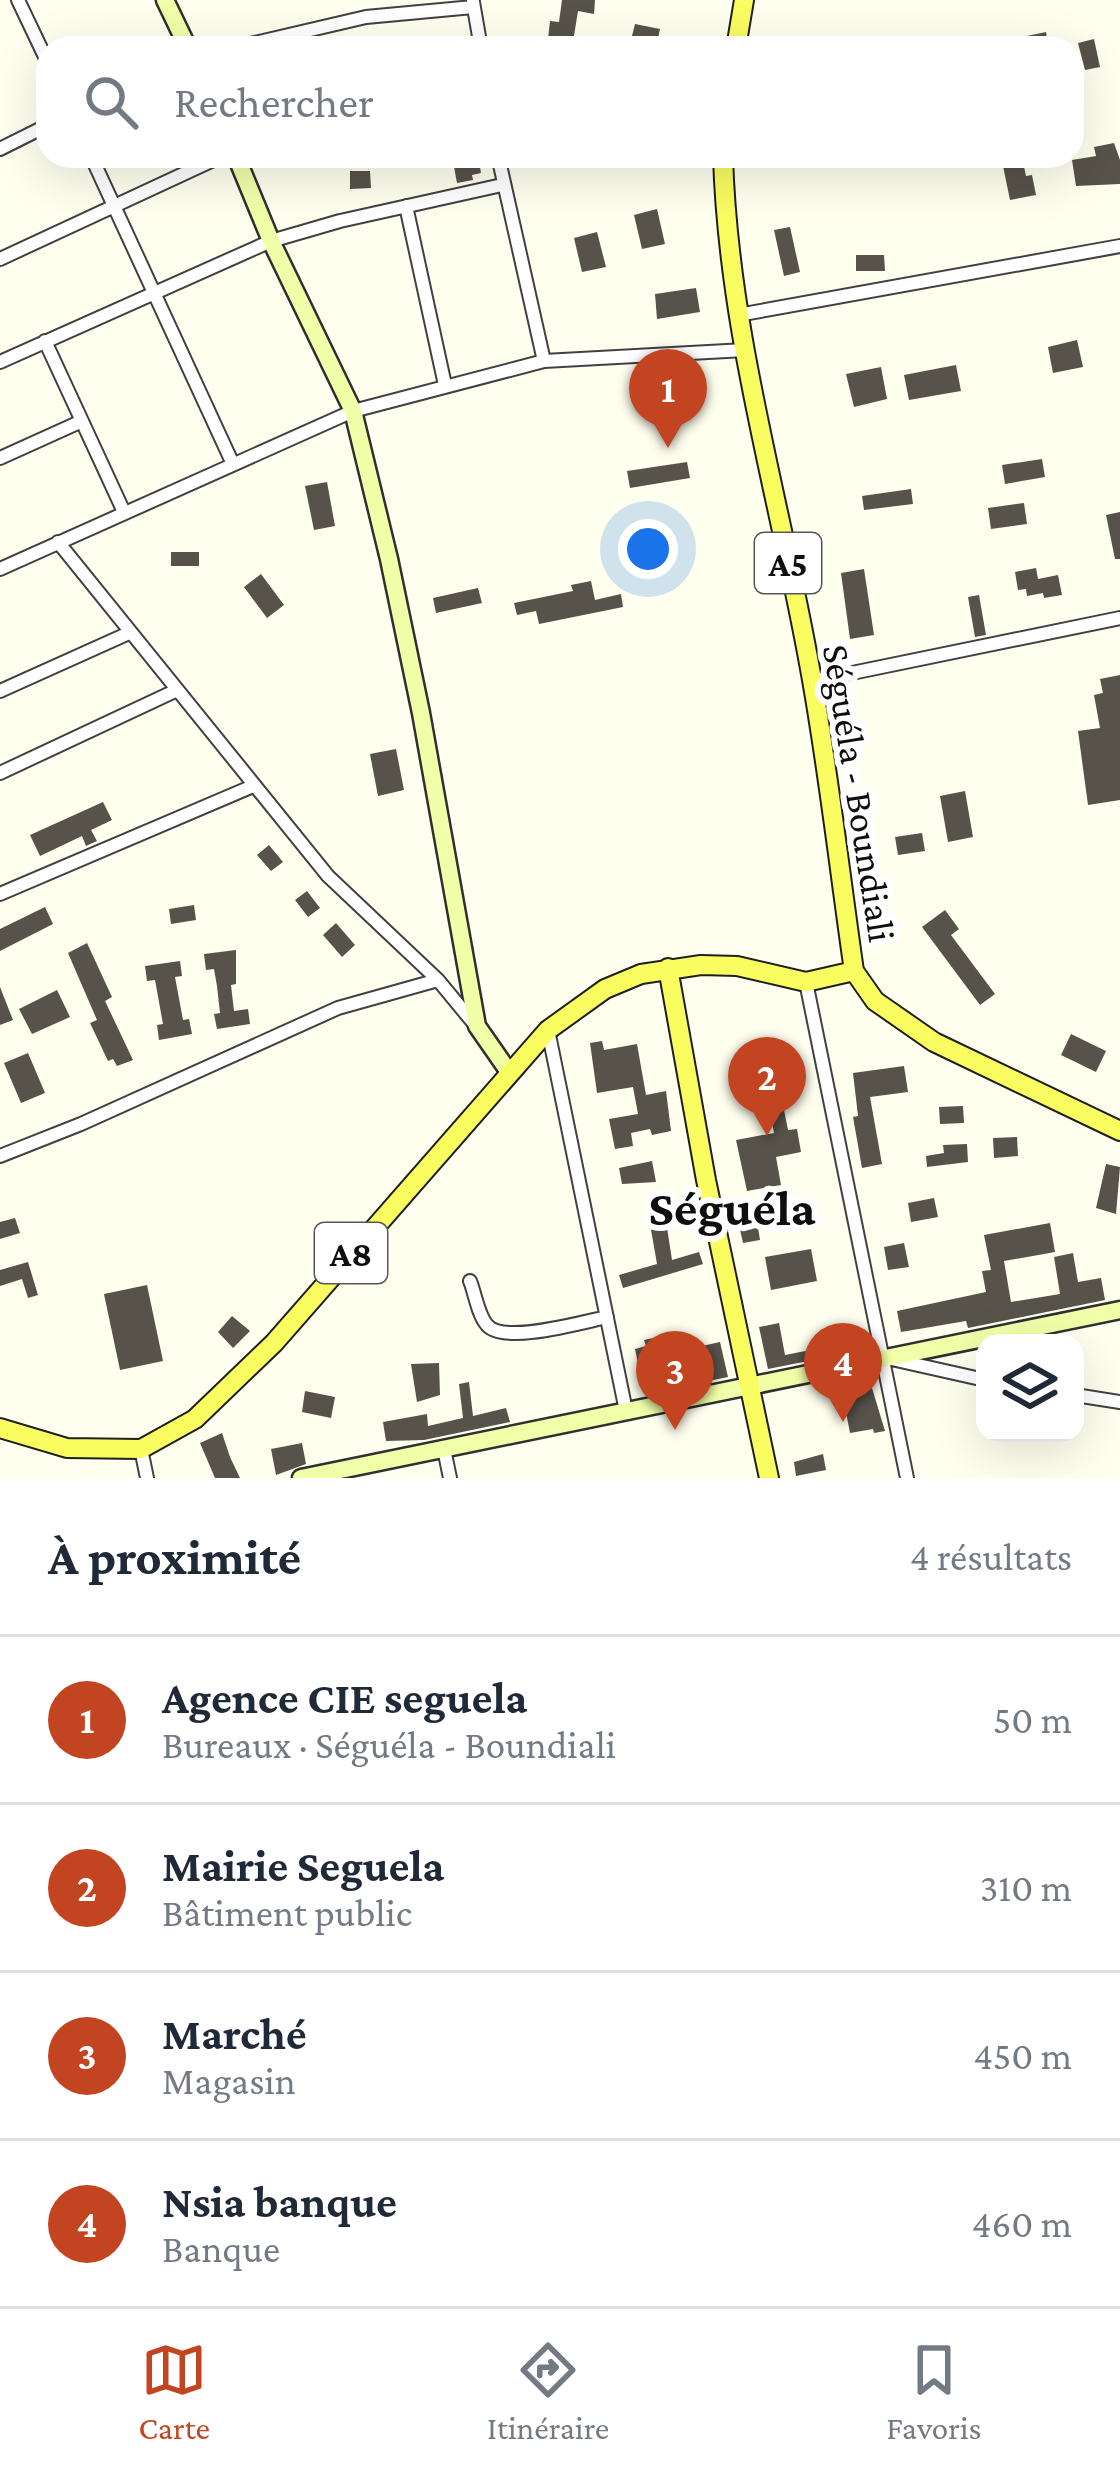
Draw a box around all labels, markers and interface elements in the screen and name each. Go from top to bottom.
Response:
search box [36,36,1084,168]
icon: search [78,69,144,135]
text: Rechercher [174,77,374,127]
pin: 1 [629,349,707,448]
your location [618,519,678,579]
road number: A5 [755,533,821,593]
street label: Séguéla - Boundiali [814,641,904,945]
pin: 2 [728,1037,806,1136]
district label: Séguéla [648,1179,816,1236]
road number: A8 [315,1223,387,1283]
pin: 4 [804,1323,882,1422]
pin: 3 [636,1331,714,1430]
map controls [976,1334,1084,1442]
button: layers [976,1334,1084,1442]
text: À proximité [48,1528,301,1585]
text: 4 résultats [910,1535,1072,1578]
text: Agence CIE seguela [162,1673,528,1723]
text: 1 [80,1698,94,1741]
text: 50 m [993,1698,1072,1741]
text: Bureaux · Séguéla - Boundiali [162,1723,616,1766]
text: Mairie Seguela [162,1841,444,1891]
text: 2 [77,1866,97,1909]
text: 310 m [980,1866,1072,1909]
text: Bâtiment public [162,1891,412,1934]
text: Marché [162,2009,307,2059]
text: 3 [77,2034,97,2077]
text: 450 m [973,2034,1072,2077]
text: Magasin [162,2059,296,2102]
text: Nsia banque [162,2177,397,2227]
text: 4 [76,2202,98,2245]
text: 460 m [972,2202,1072,2245]
text: Banque [162,2227,280,2270]
tab: Carte [138,2337,210,2446]
tab: Itinéraire [487,2337,609,2446]
tab: Favoris [886,2337,982,2446]

